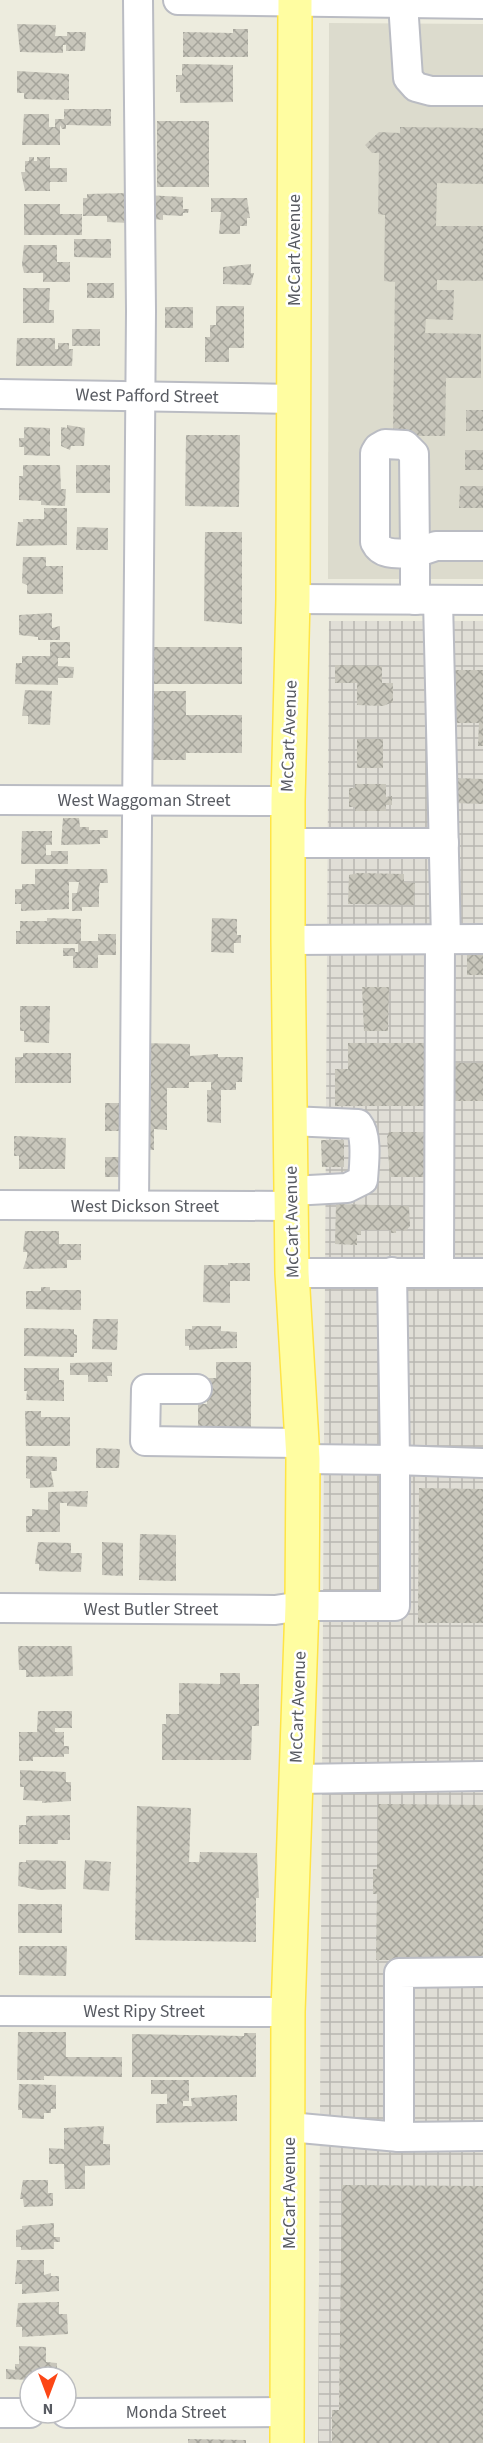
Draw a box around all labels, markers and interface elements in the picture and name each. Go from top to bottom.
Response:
street label: McCart Avenue [282,194,307,306]
street label: West Pafford Street [75,382,219,410]
street label: McCart Avenue [275,680,303,792]
street label: West Waggoman Street [57,788,231,813]
street label: McCart Avenue [279,1166,305,1278]
street label: West Dickson Street [71,1194,219,1219]
street label: West Butler Street [84,1597,218,1622]
street label: McCart Avenue [284,1651,312,1763]
street label: West Ripy Street [83,1999,205,2024]
street label: McCart Avenue [277,2137,302,2249]
north arrow [18,2365,78,2425]
text: N [43,2398,53,2420]
street label: Monda Street [126,2400,226,2425]

